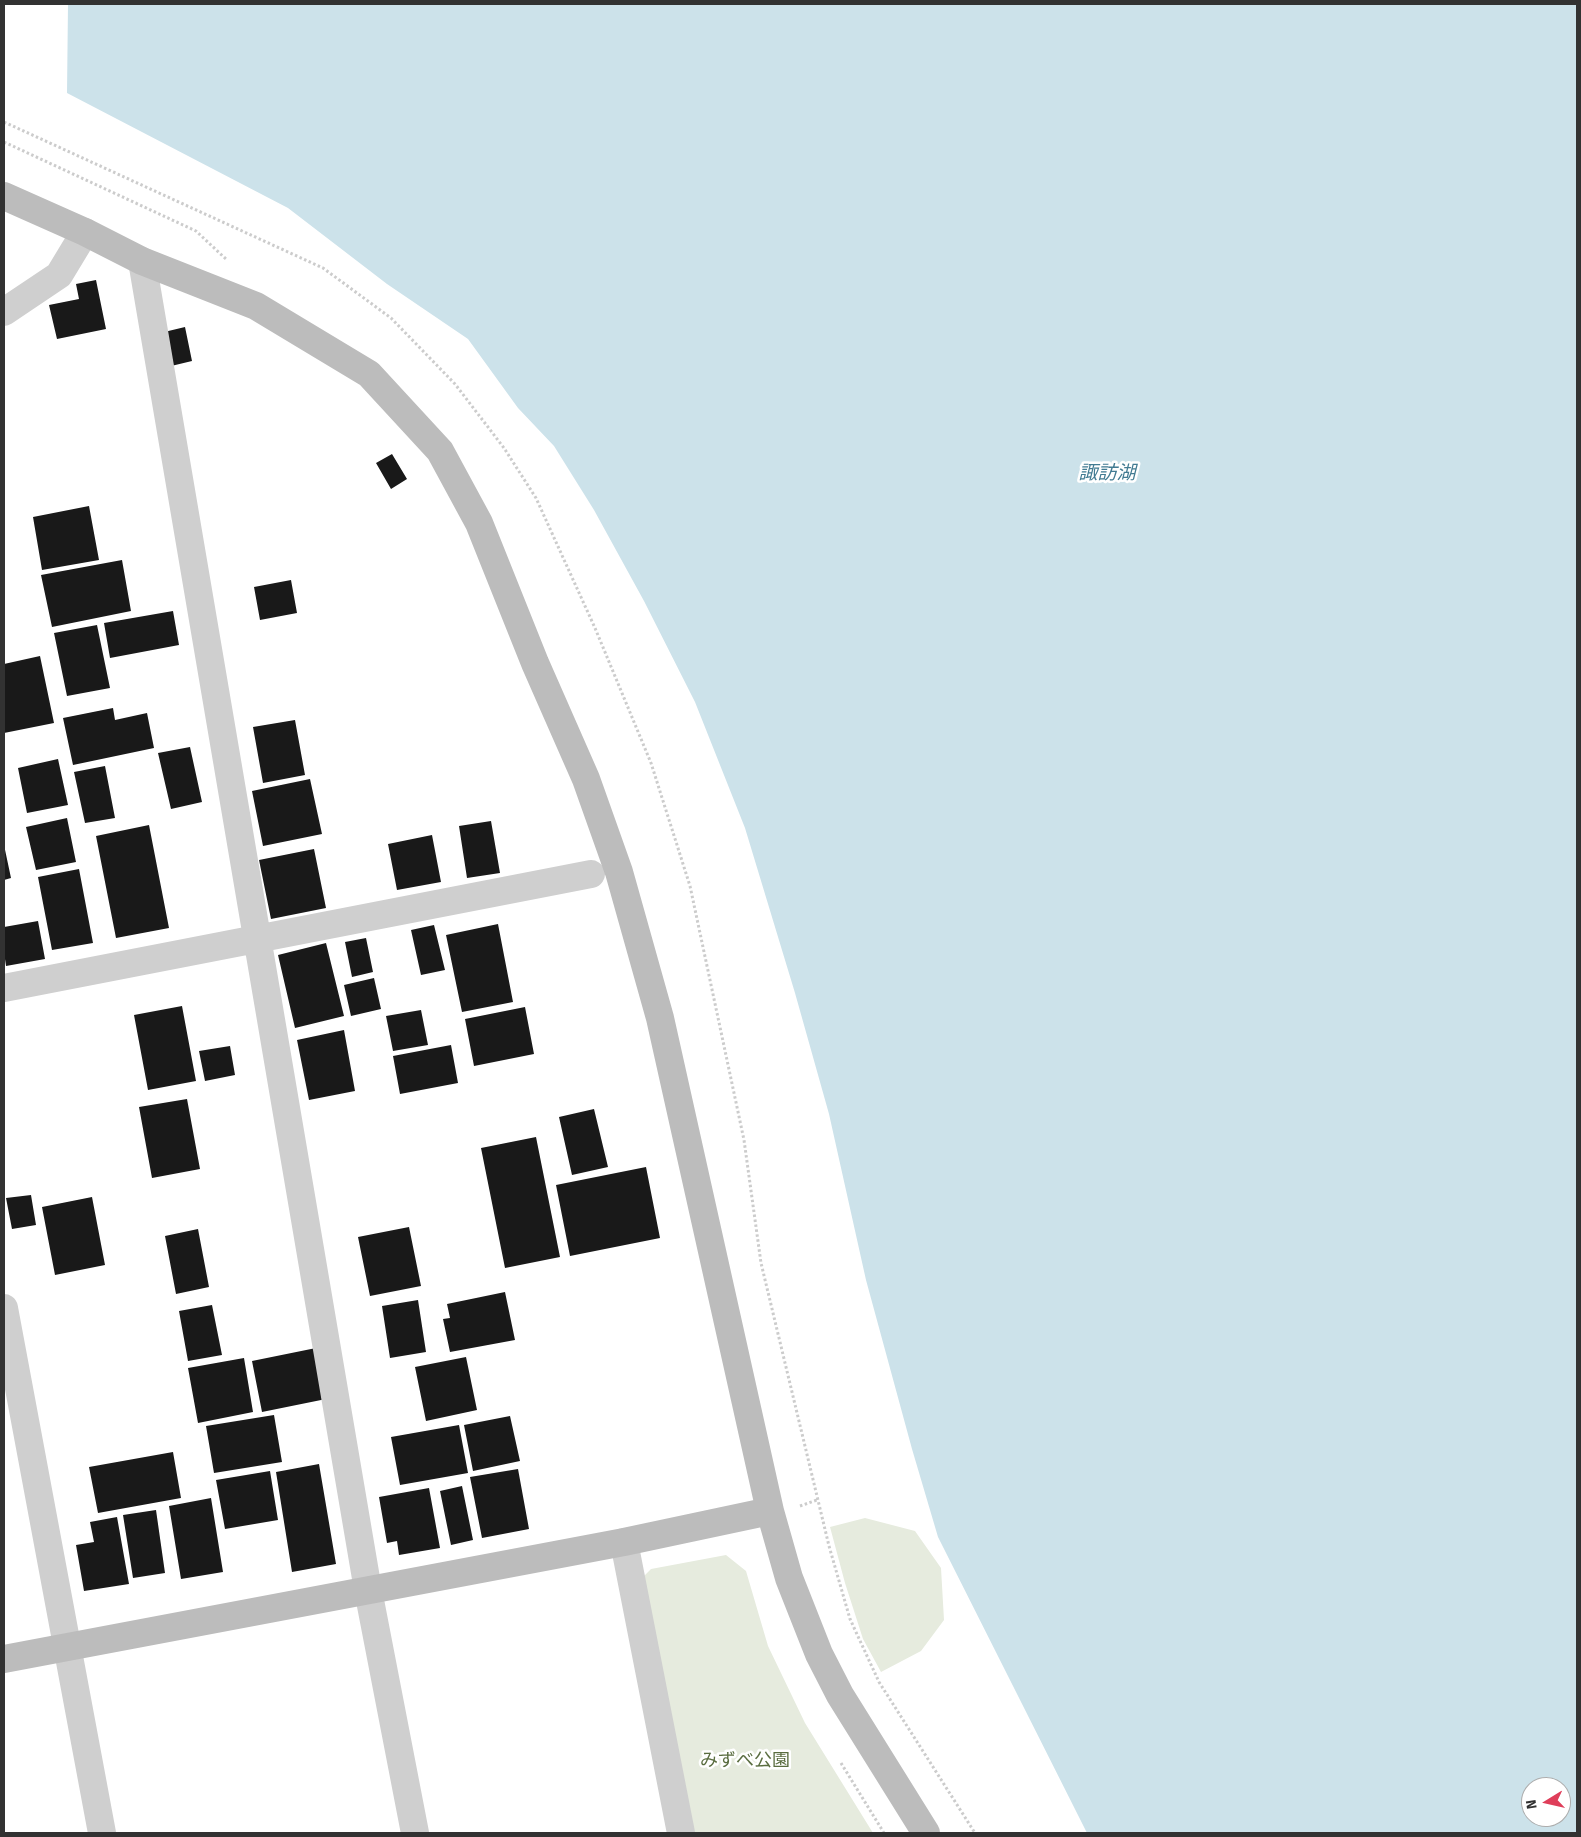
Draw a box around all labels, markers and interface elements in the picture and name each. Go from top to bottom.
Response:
water label: 諏訪湖 [1079,463,1135,485]
park label: みずべ公園 [700,1750,790,1772]
north arrow [1521,1777,1571,1827]
text: N [1523,1798,1541,1810]

